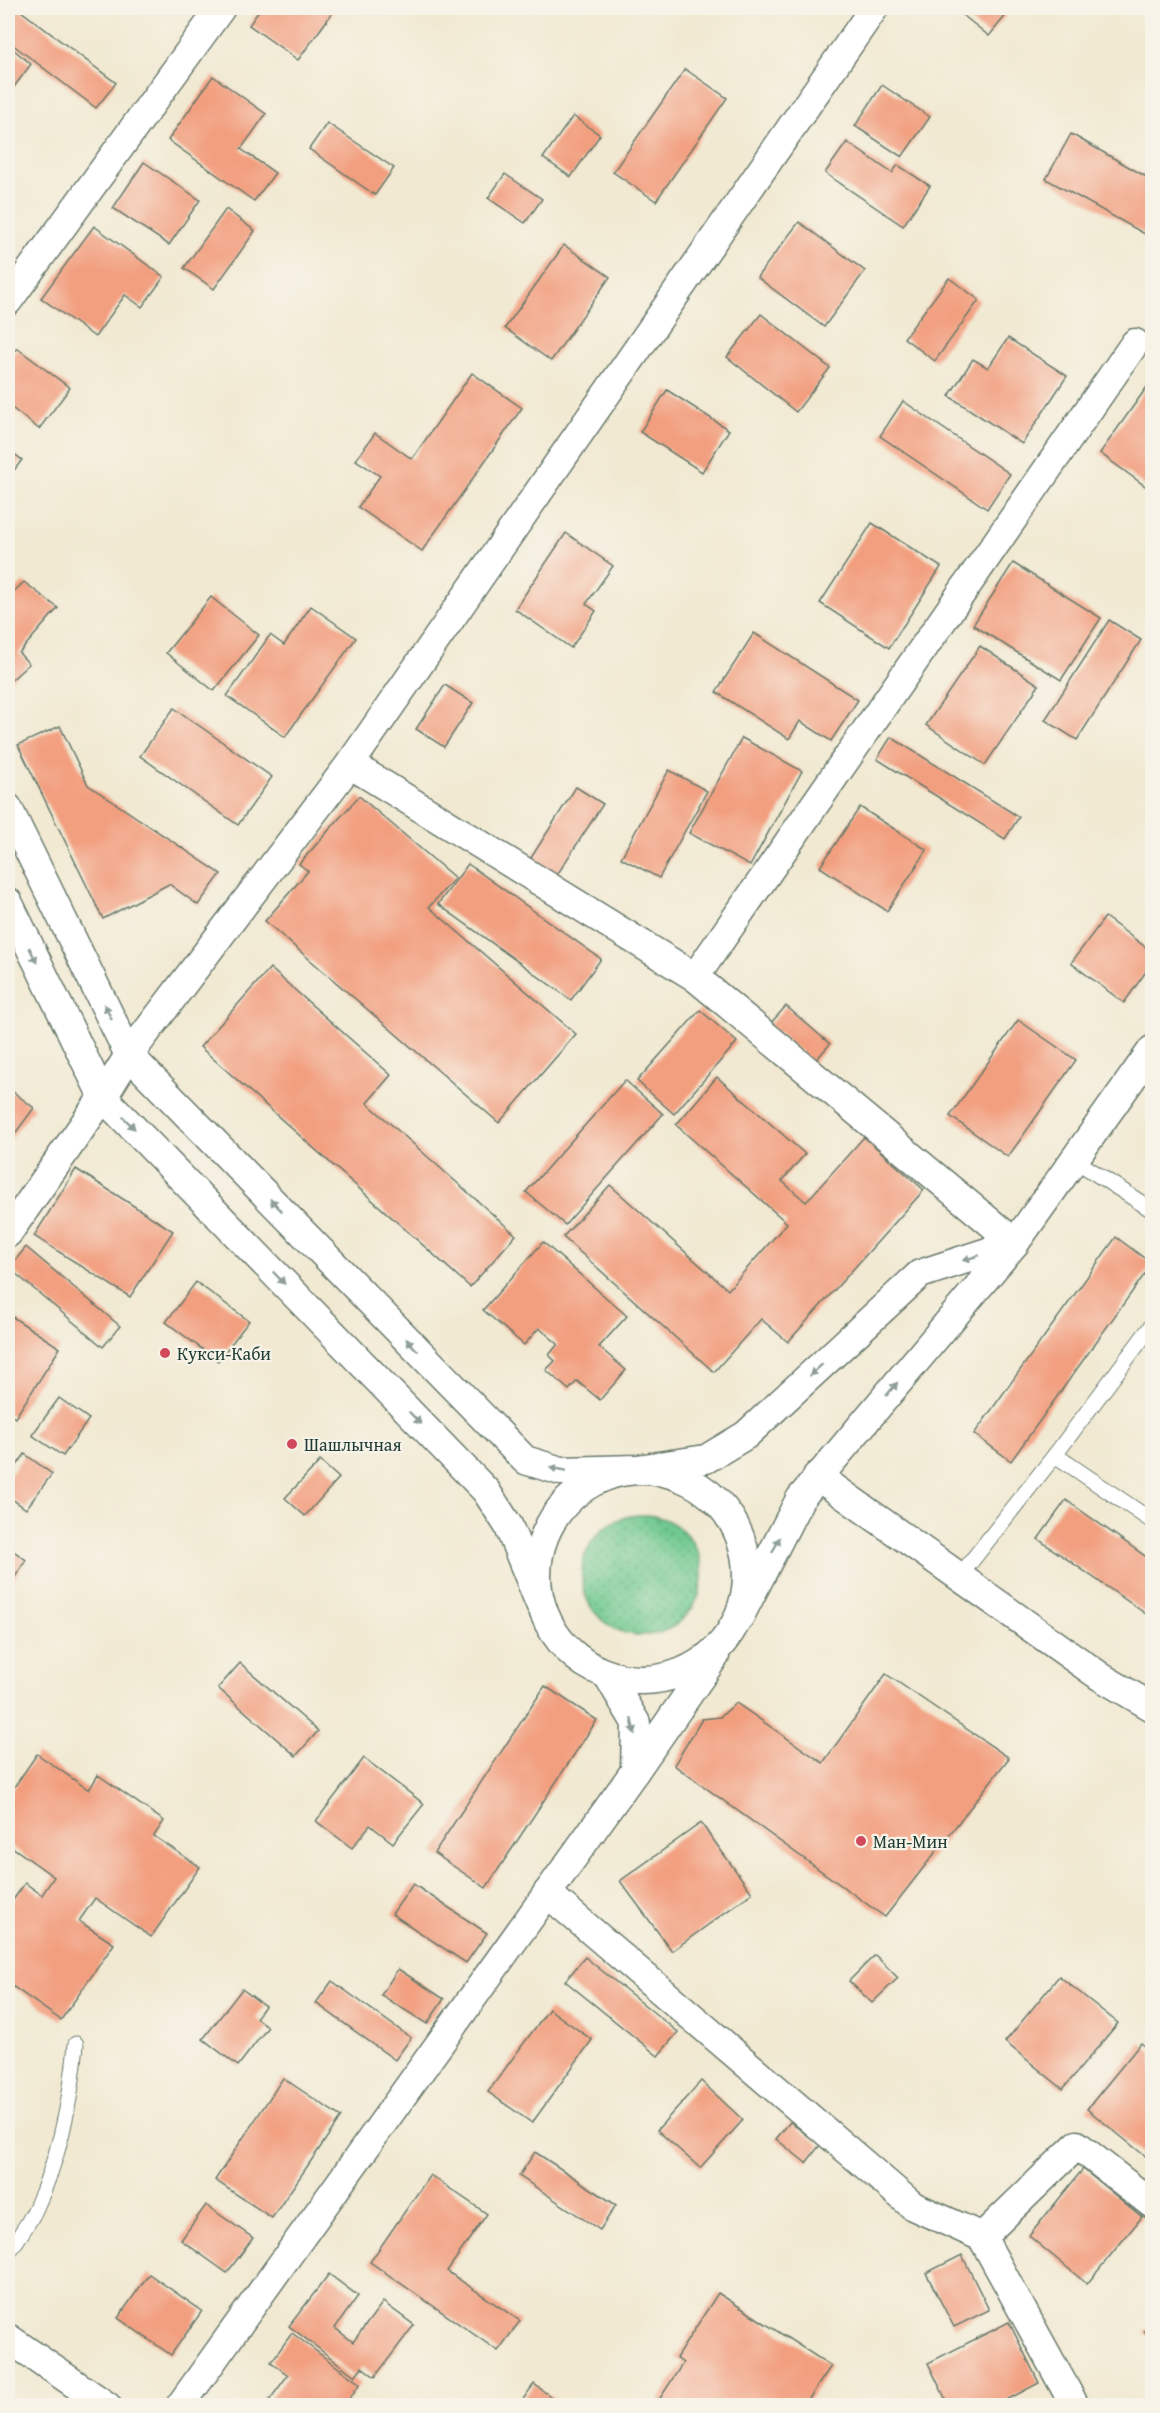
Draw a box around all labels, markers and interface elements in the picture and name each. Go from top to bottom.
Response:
one-way arrow [29,946,38,963]
one-way arrow [103,1004,113,1021]
one-way arrow [122,1116,136,1131]
one-way arrow [269,1198,283,1213]
one-way arrow [962,1253,980,1263]
one-way arrow [272,1271,286,1285]
one-way arrow [406,1338,420,1352]
place label: Кукси-Каби [177,1340,271,1367]
marker: Кукси-Каби [158,1346,172,1360]
one-way arrow [809,1363,824,1377]
one-way arrow [885,1381,898,1397]
one-way arrow [408,1411,422,1426]
place label: Шашлычная [304,1431,402,1458]
marker: Шашлычная [285,1437,299,1451]
one-way arrow [548,1464,567,1473]
one-way arrow [771,1536,780,1553]
one-way arrow [629,1716,638,1735]
place label: Ман-Мин [873,1828,948,1855]
marker: Ман-Мин [854,1834,868,1848]

